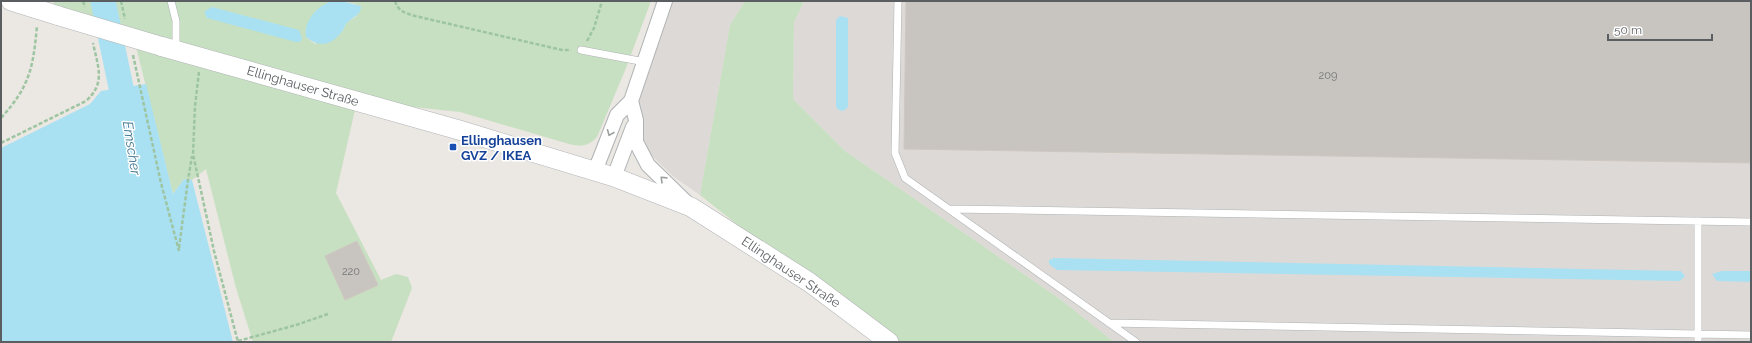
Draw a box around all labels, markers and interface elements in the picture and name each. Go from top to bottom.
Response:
scale bar [1608,16,1712,42]
text: 50 m [1614,23,1642,37]
street label: Ellinghauser Straße [245,63,361,109]
house number: 209 [1319,69,1337,82]
water label: Emscher [120,120,144,177]
one-way arrow [607,128,615,136]
place label: Ellinghausen GVZ / IKEA [461,133,542,163]
marker: Ellinghausen GVZ / IKEA [448,142,458,152]
one-way arrow [660,176,668,184]
street label: Ellinghauser Straße [739,233,844,311]
house number: 220 [342,265,360,278]

